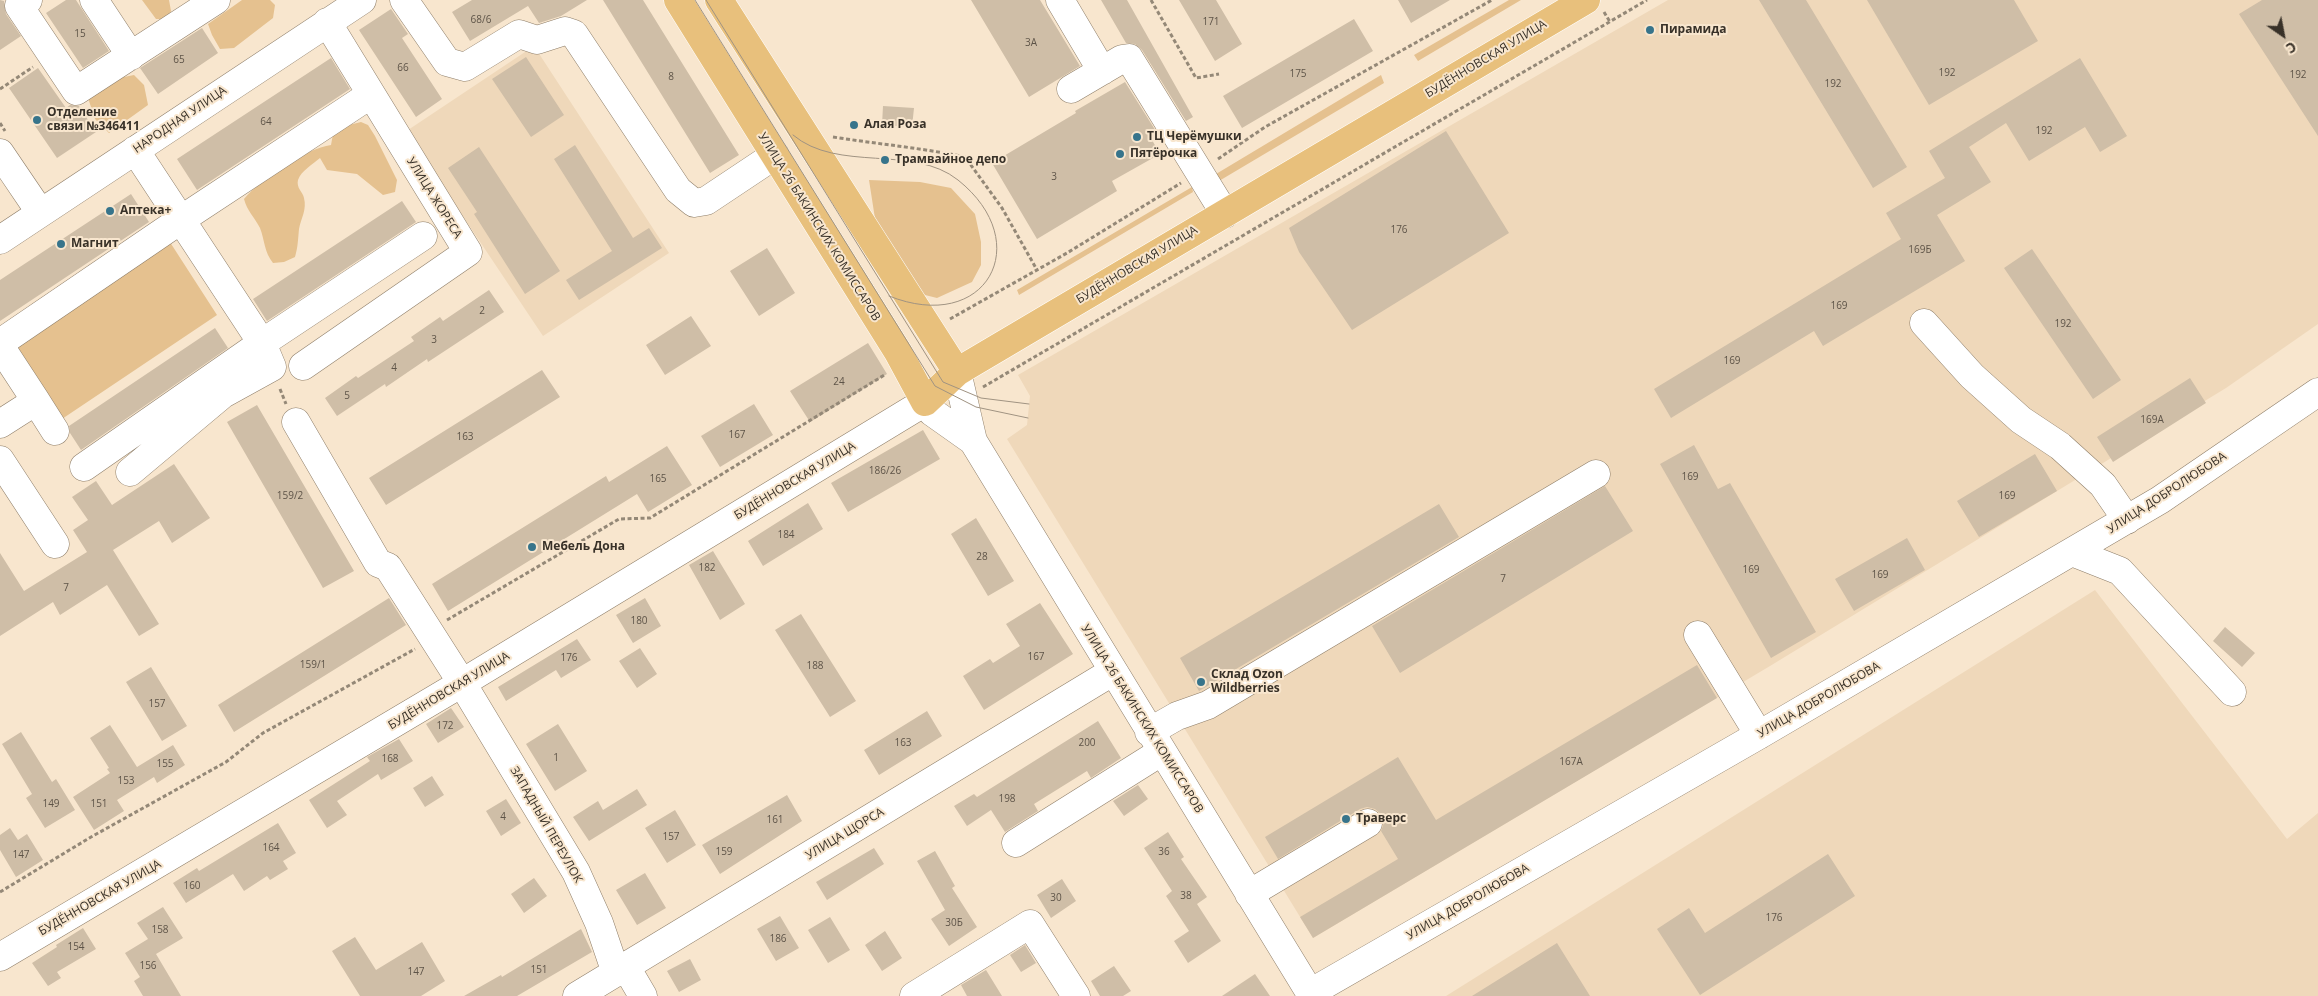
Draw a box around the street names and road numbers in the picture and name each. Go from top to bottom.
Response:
street label: БУДЁННОВСКАЯ УЛИЦА [1423,17,1549,101]
street label: НАРОДНАЯ УЛИЦА [130,83,230,157]
street label: УЛИЦА 26 БАКИНСКИХ КОМИССАРОВ [755,130,883,324]
street label: УЛИЦА ЖОРЕСА [403,155,465,241]
street label: БУДЁННОВСКАЯ УЛИЦА [1074,223,1200,307]
street label: БУДЁННОВСКАЯ УЛИЦА [732,439,858,523]
street label: УЛИЦА ДОБРОЛЮБОВА [2105,449,2229,537]
street label: УЛИЦА 26 БАКИНСКИХ КОМИССАРОВ [1078,622,1206,816]
street label: БУДЁННОВСКАЯ УЛИЦА [386,649,512,733]
street label: УЛИЦА ДОБРОЛЮБОВА [1755,659,1883,741]
street label: ЗАПАДНЫЙ ПЕРЕУЛОК [507,764,585,886]
street label: УЛИЦА ЩОРСА [803,805,887,863]
street label: БУДЁННОВСКАЯ УЛИЦА [36,857,164,939]
street label: УЛИЦА ДОБРОЛЮБОВА [1404,861,1532,943]

